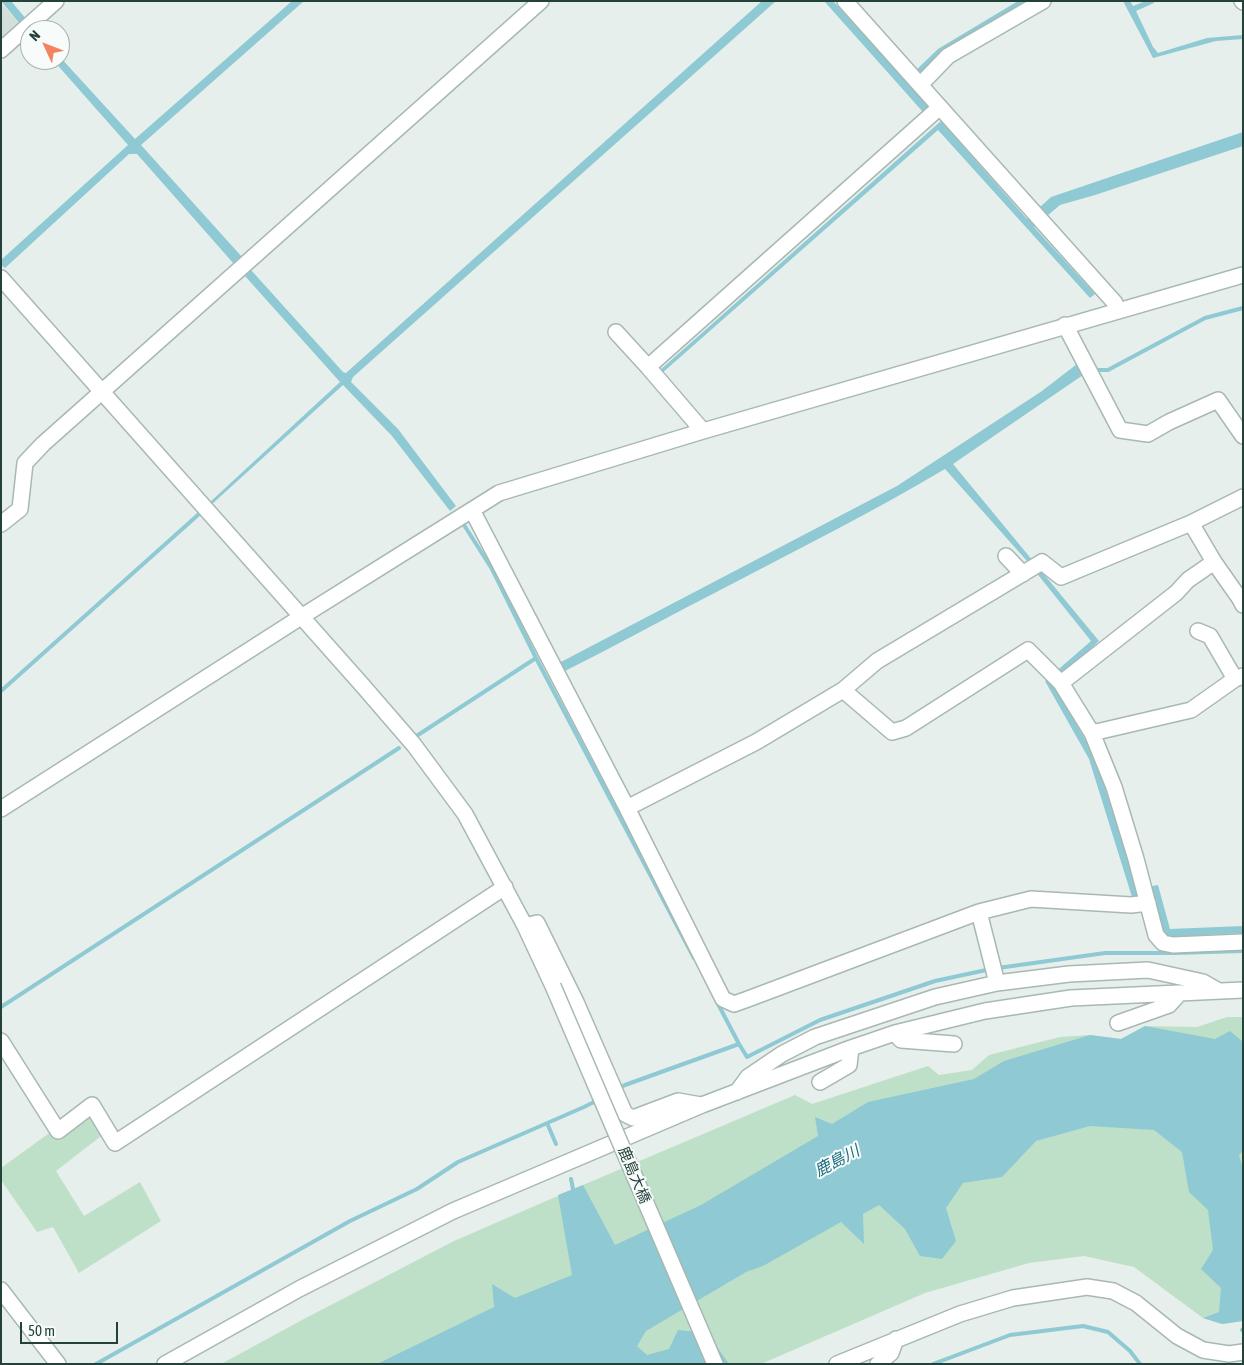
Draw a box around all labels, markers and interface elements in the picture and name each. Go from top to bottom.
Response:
north arrow [20,20,70,70]
text: N [26,27,43,44]
water label: 鹿島川 [811,1141,863,1181]
street label: 鹿島大橋 [614,1144,654,1206]
scale bar [22,1312,120,1344]
text: 50 m [28,1322,55,1339]

